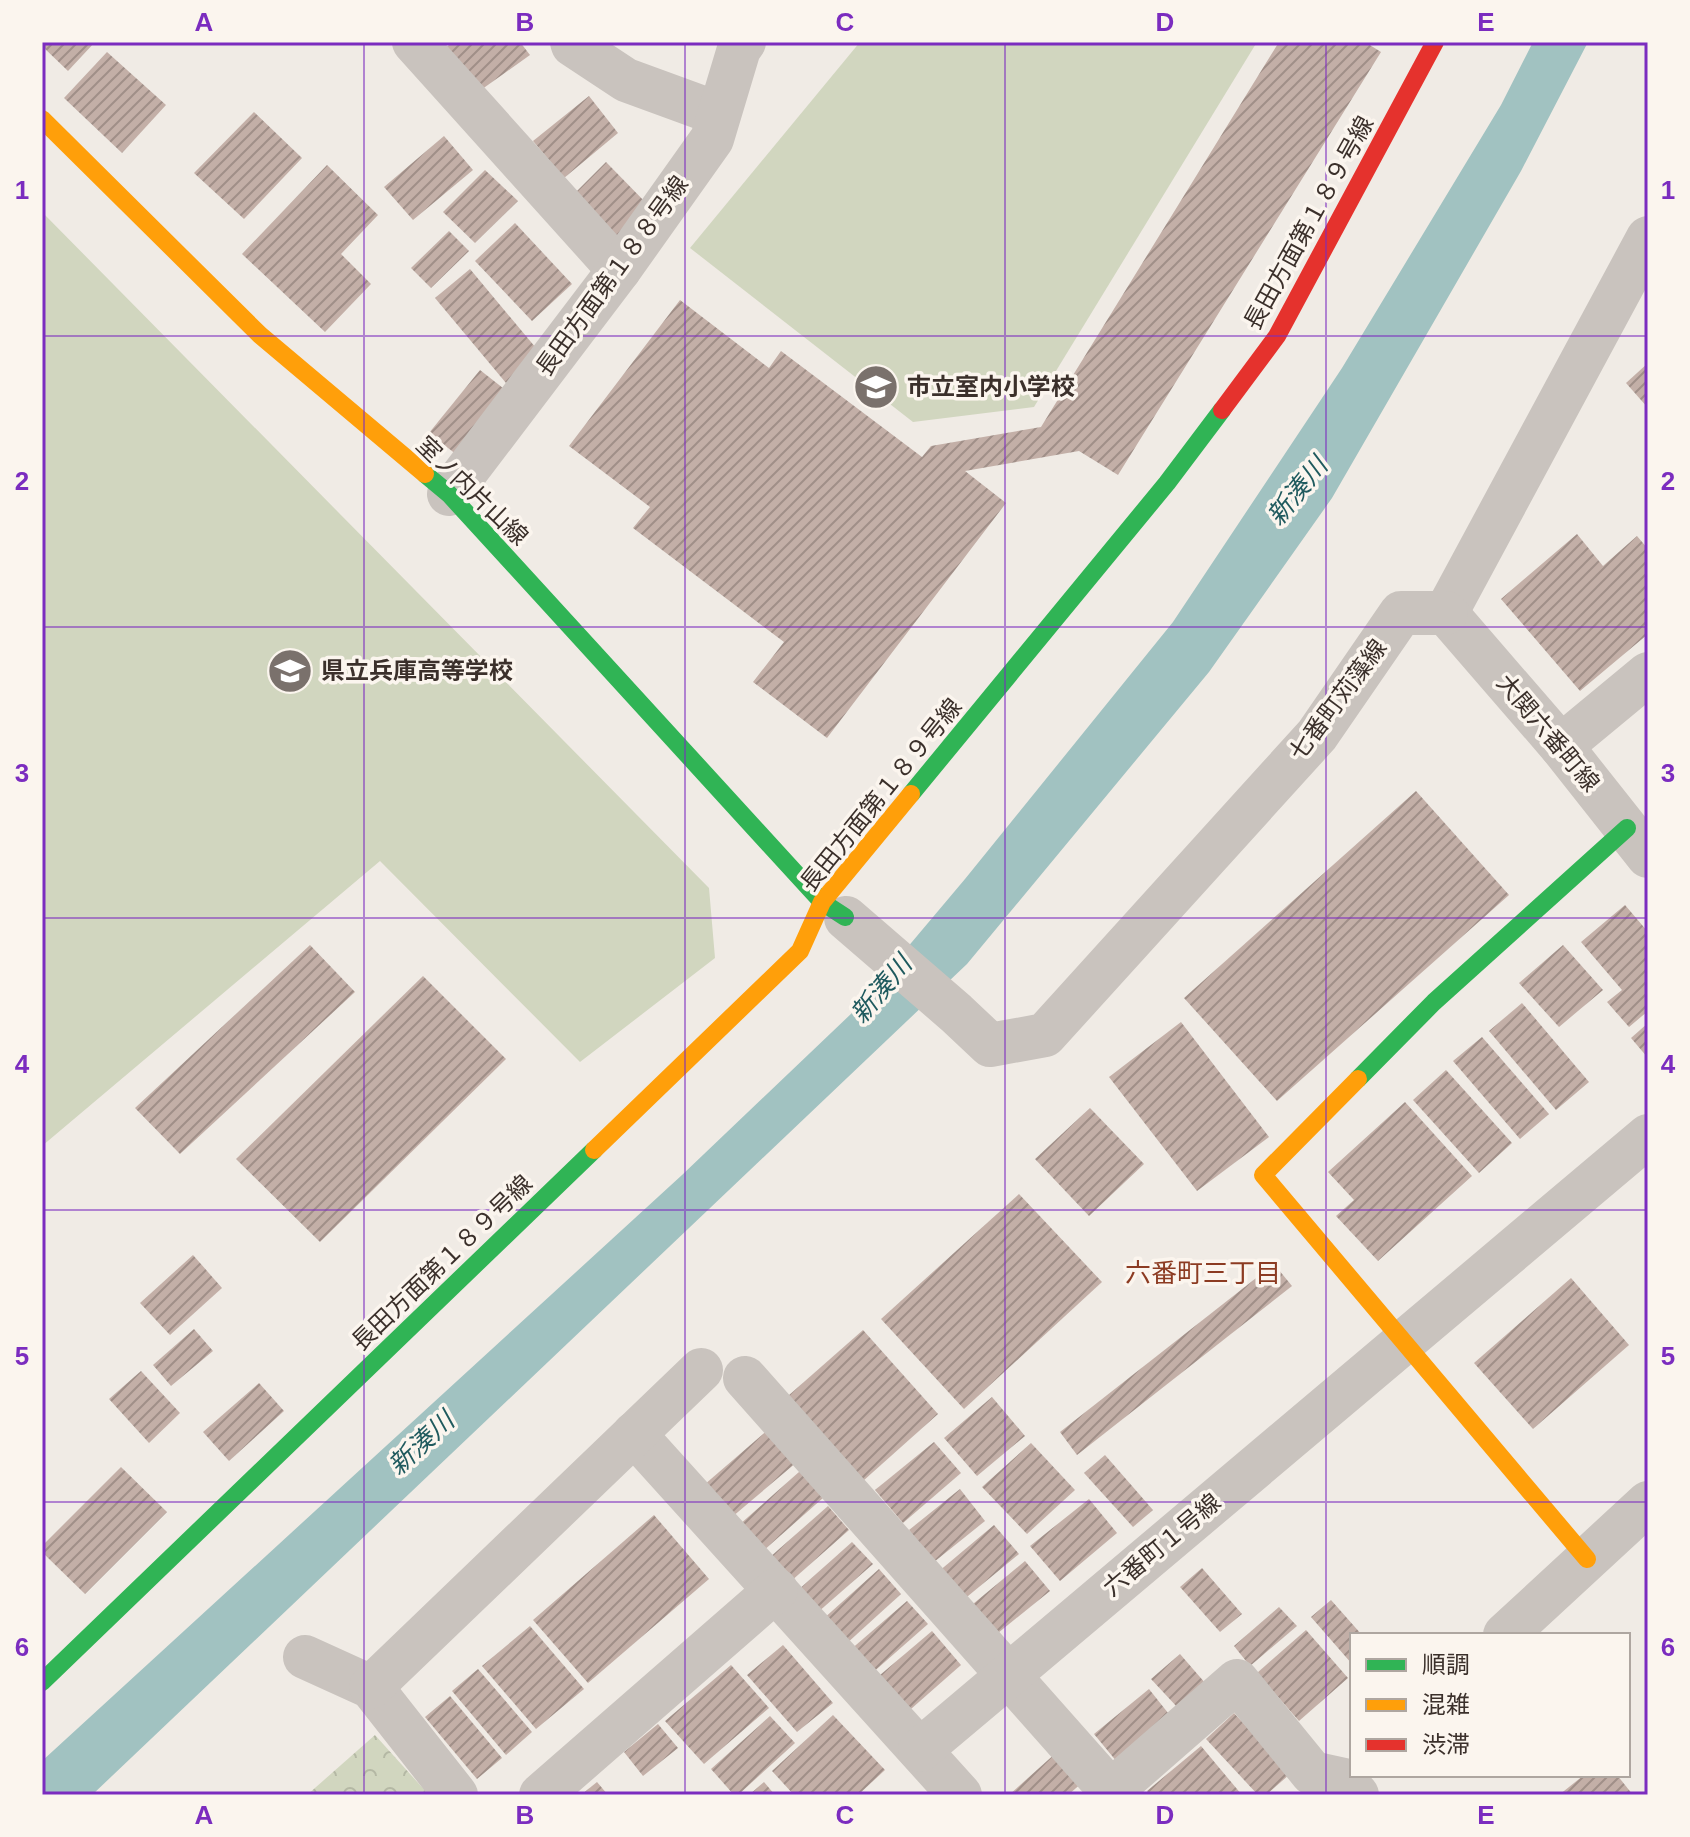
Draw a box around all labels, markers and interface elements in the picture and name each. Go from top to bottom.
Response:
text: A [195,7,214,37]
text: B [516,7,534,37]
text: C [836,7,855,37]
text: D [1156,7,1174,37]
text: E [1477,7,1495,37]
street label: 長田方面第１８９号線 [1239,111,1379,334]
street label: 長田方面第１８８号線 [530,171,693,381]
text: 1 [15,175,29,205]
text: 1 [1661,175,1675,205]
school or university icon: 市立室内小学校 [852,363,900,411]
place label: 市立室内小学校 [907,373,1075,400]
street label: 室ノ内片山線 [411,431,534,550]
water label: 新湊川 [1261,449,1335,531]
text: 2 [15,466,29,496]
text: 2 [1661,466,1675,496]
street label: 七番町苅藻線 [1283,634,1392,765]
school or university icon: 県立兵庫高等学校 [266,647,314,695]
place label: 県立兵庫高等学校 [321,657,513,684]
street label: 大関六番町線 [1492,669,1605,797]
street label: 長田方面第１８９号線 [795,693,967,896]
text: 3 [15,758,29,788]
text: 3 [1661,758,1675,788]
water label: 新湊川 [844,947,919,1029]
text: 4 [15,1049,30,1079]
text: 4 [1661,1049,1676,1079]
street label: 長田方面第１８９号線 [346,1170,537,1356]
district label: 六番町三丁目 [1125,1258,1281,1288]
text: 5 [15,1341,29,1371]
text: 5 [1661,1341,1675,1371]
water label: 新湊川 [382,1403,462,1481]
street label: 六番町１号線 [1098,1488,1226,1601]
text: 6 [15,1632,29,1662]
text: 6 [1661,1632,1675,1662]
legend [1350,1633,1630,1777]
text: 順調 [1422,1651,1470,1678]
text: 混雑 [1422,1691,1470,1718]
text: 渋滞 [1422,1731,1470,1758]
text: A [195,1800,214,1830]
text: B [516,1800,534,1830]
text: C [836,1800,855,1830]
text: D [1156,1800,1174,1830]
text: E [1477,1800,1495,1830]

